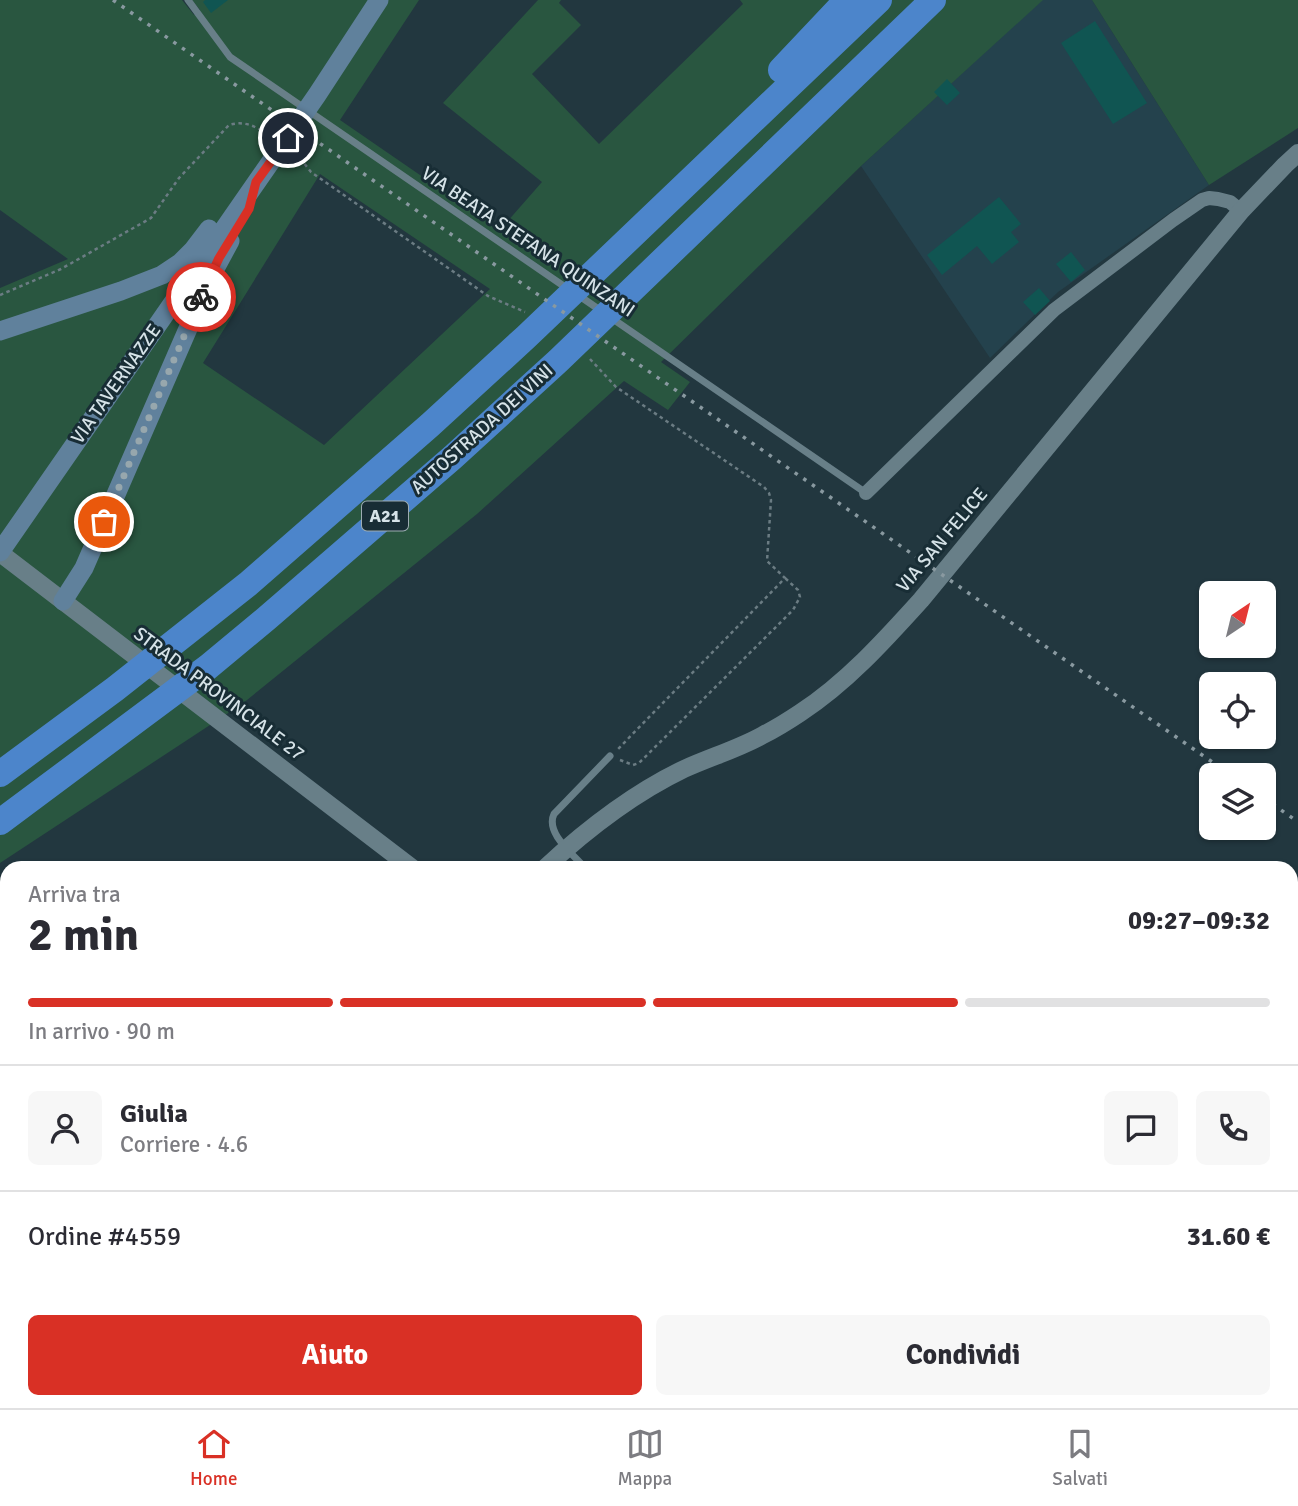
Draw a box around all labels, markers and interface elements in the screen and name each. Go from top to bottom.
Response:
pin [258,108,318,168]
icon: home [269,119,307,157]
street label: VIA BEATA STEFANA QUINZANI [417,161,639,323]
courier [166,262,236,332]
icon: bike [182,278,220,316]
street label: VIA TAVERNAZZE [66,319,166,449]
street label: AUTOSTRADA DEI VINI [406,359,558,499]
street label: VIA SAN FELICE [891,483,993,597]
pin [74,492,134,552]
road number: A21 [362,502,408,530]
icon: bag [85,503,123,541]
north arrow [1199,581,1276,658]
map controls [1199,581,1276,840]
street label: STRADA PROVINCIALE 27 [129,622,309,766]
button: locate [1199,672,1276,749]
button: layers [1199,763,1276,840]
text: Arriva tra [28,880,121,909]
text: 09:27–09:32 [1128,905,1270,937]
text: 2 min [28,907,139,963]
text: In arrivo · 90 m [28,1017,175,1046]
button: person [28,1091,102,1165]
button: chat [1104,1091,1178,1165]
button: phone [1196,1091,1270,1165]
text: Giulia [120,1098,188,1130]
text: Corriere · 4.6 [120,1130,248,1159]
text: Ordine #4559 [28,1221,181,1253]
text: 31.60 € [1187,1221,1270,1253]
button: Aiuto [28,1315,642,1395]
button: Condividi [656,1315,1270,1395]
tab: Home [190,1425,237,1491]
tab: Mappa [618,1425,672,1491]
tab: Salvati [1052,1425,1108,1491]

